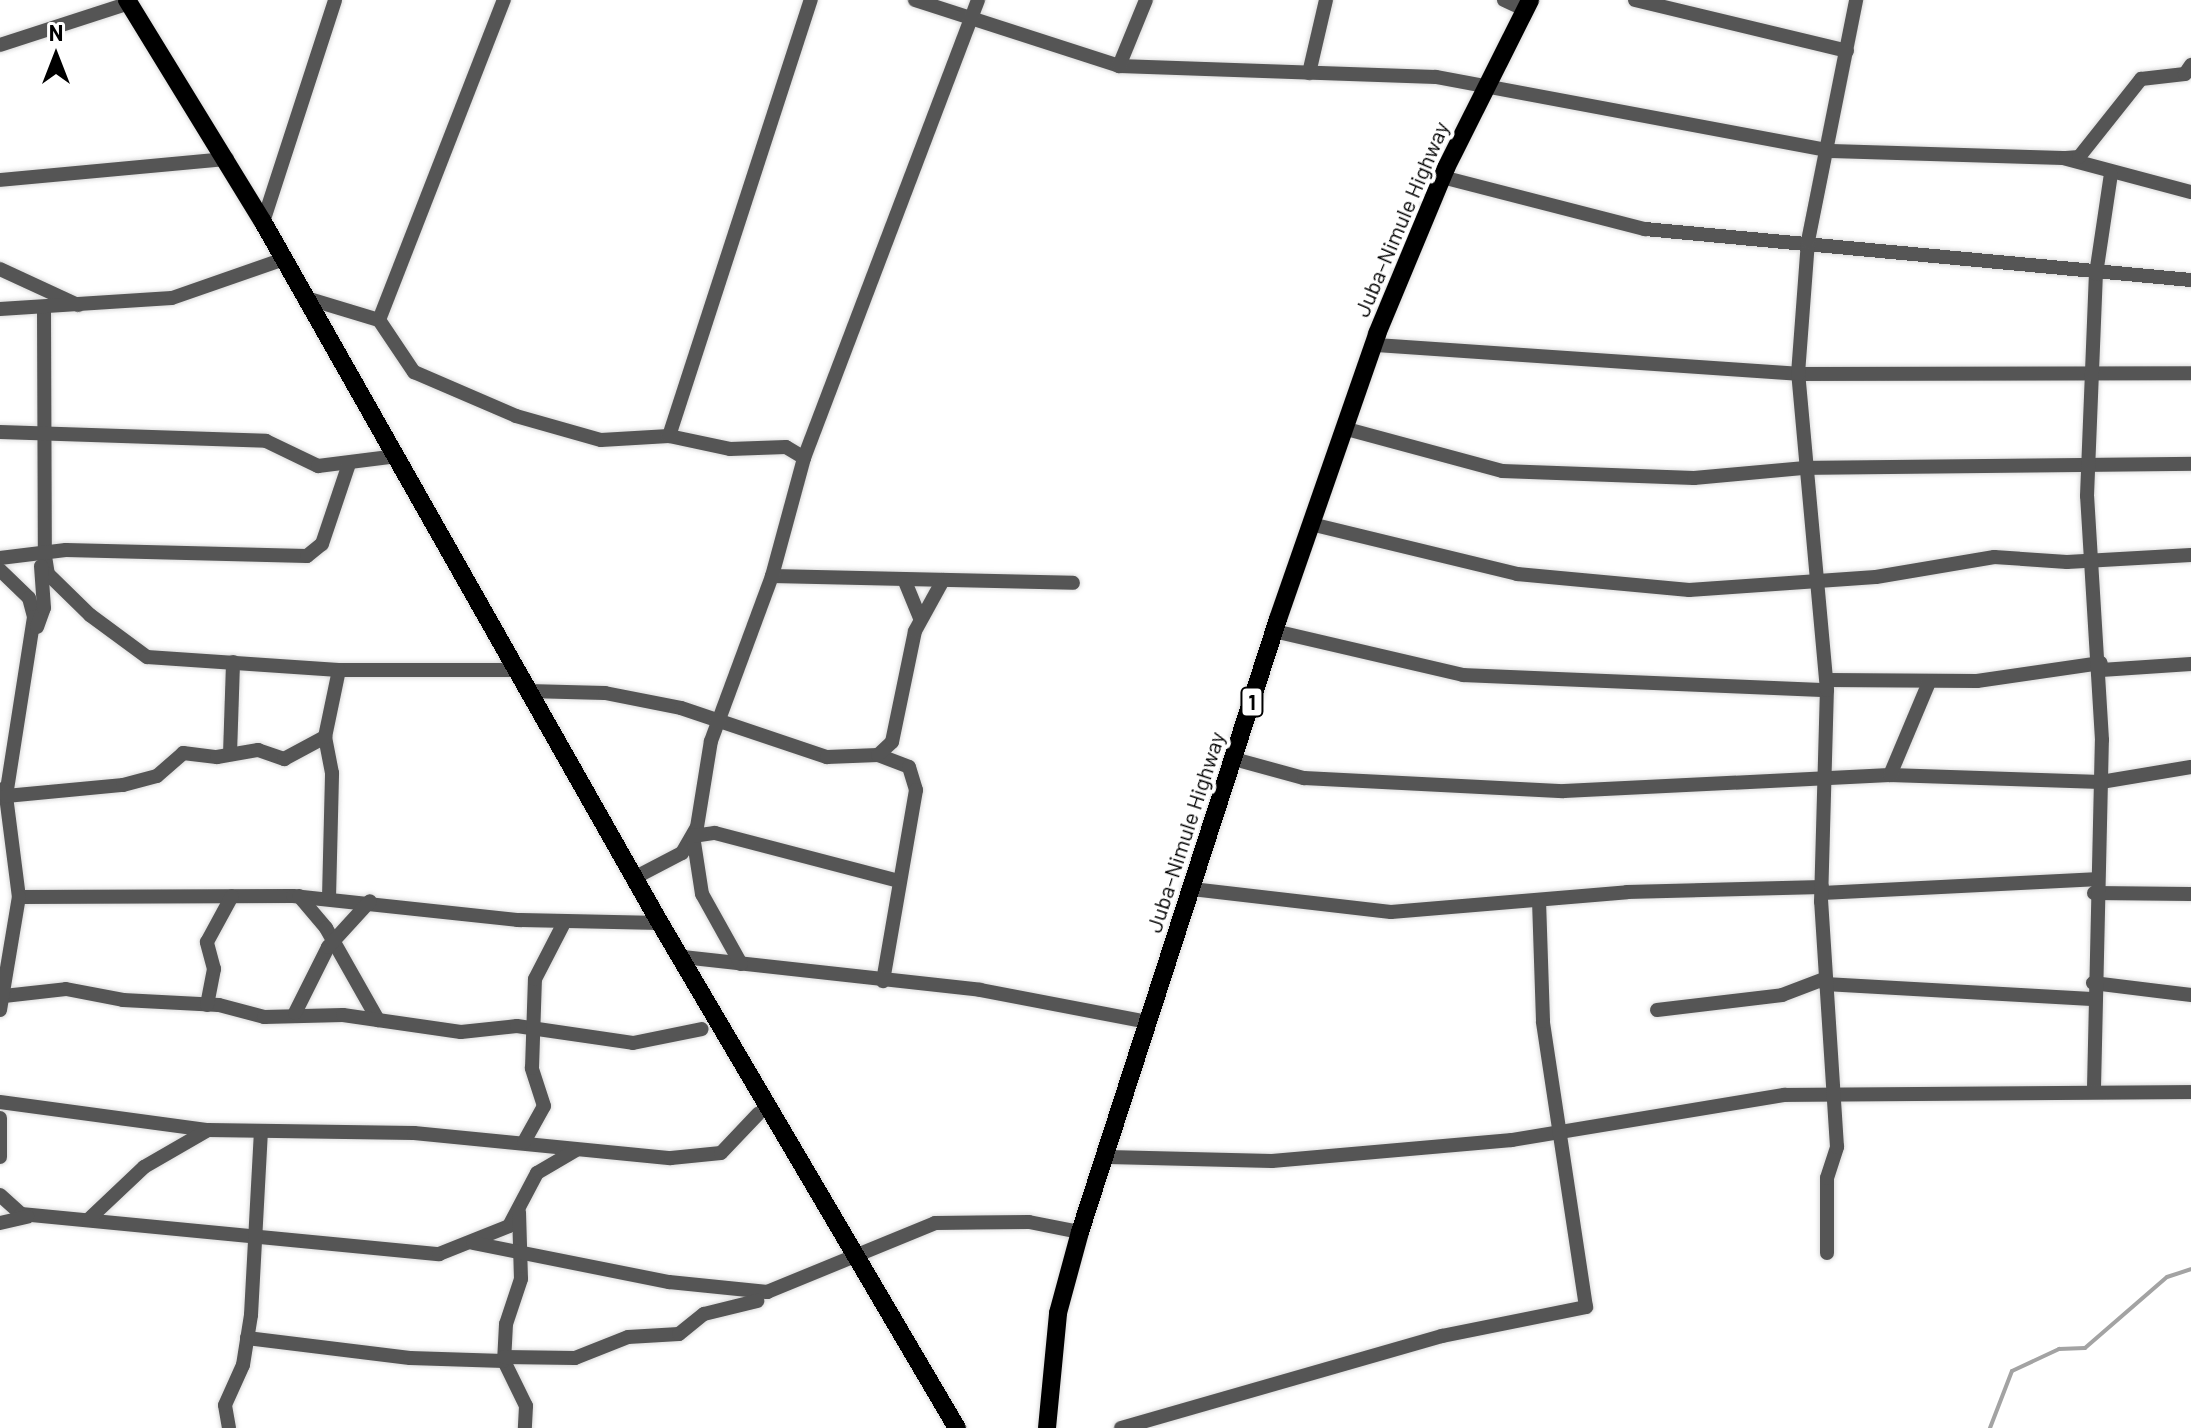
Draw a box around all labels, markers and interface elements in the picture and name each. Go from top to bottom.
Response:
north arrow [16,16,96,96]
text: N [49,19,63,45]
street label: Juba–Nimule Highway [1348,117,1454,321]
road number: 1 [1240,686,1264,718]
street label: Juba–Nimule Highway [1140,728,1230,936]

